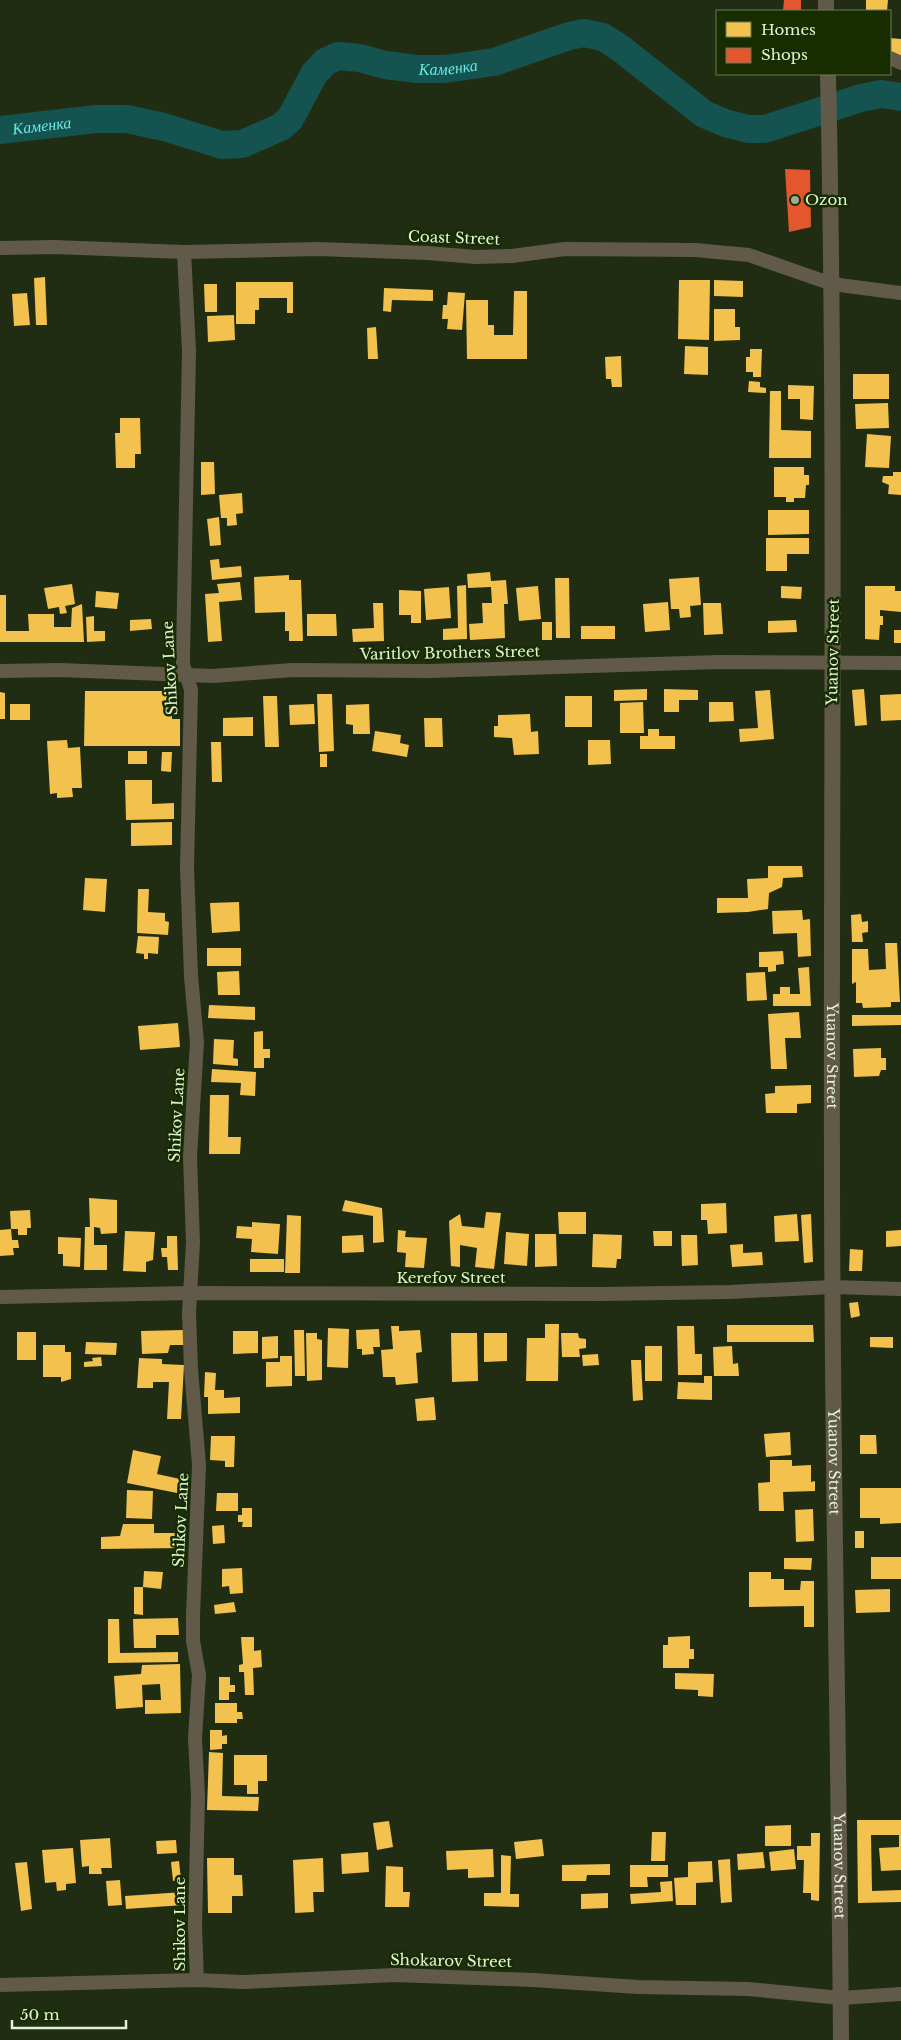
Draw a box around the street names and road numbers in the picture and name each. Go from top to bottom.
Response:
street label: Coast Street [408,226,501,249]
street label: Yuanov Street [822,598,843,706]
street label: Shikov Lane [158,620,181,716]
street label: Varitlov Brothers Street [359,641,541,664]
street label: Yuanov Street [823,1002,842,1110]
street label: Shikov Lane [165,1067,188,1163]
street label: Kerefov Street [396,1268,506,1287]
street label: Yuanov Street [824,1408,845,1516]
street label: Shikov Lane [169,1472,192,1568]
street label: Yuanov Street [830,1812,850,1920]
street label: Shikov Lane [170,1877,189,1971]
street label: Shokarov Street [390,1950,512,1971]

